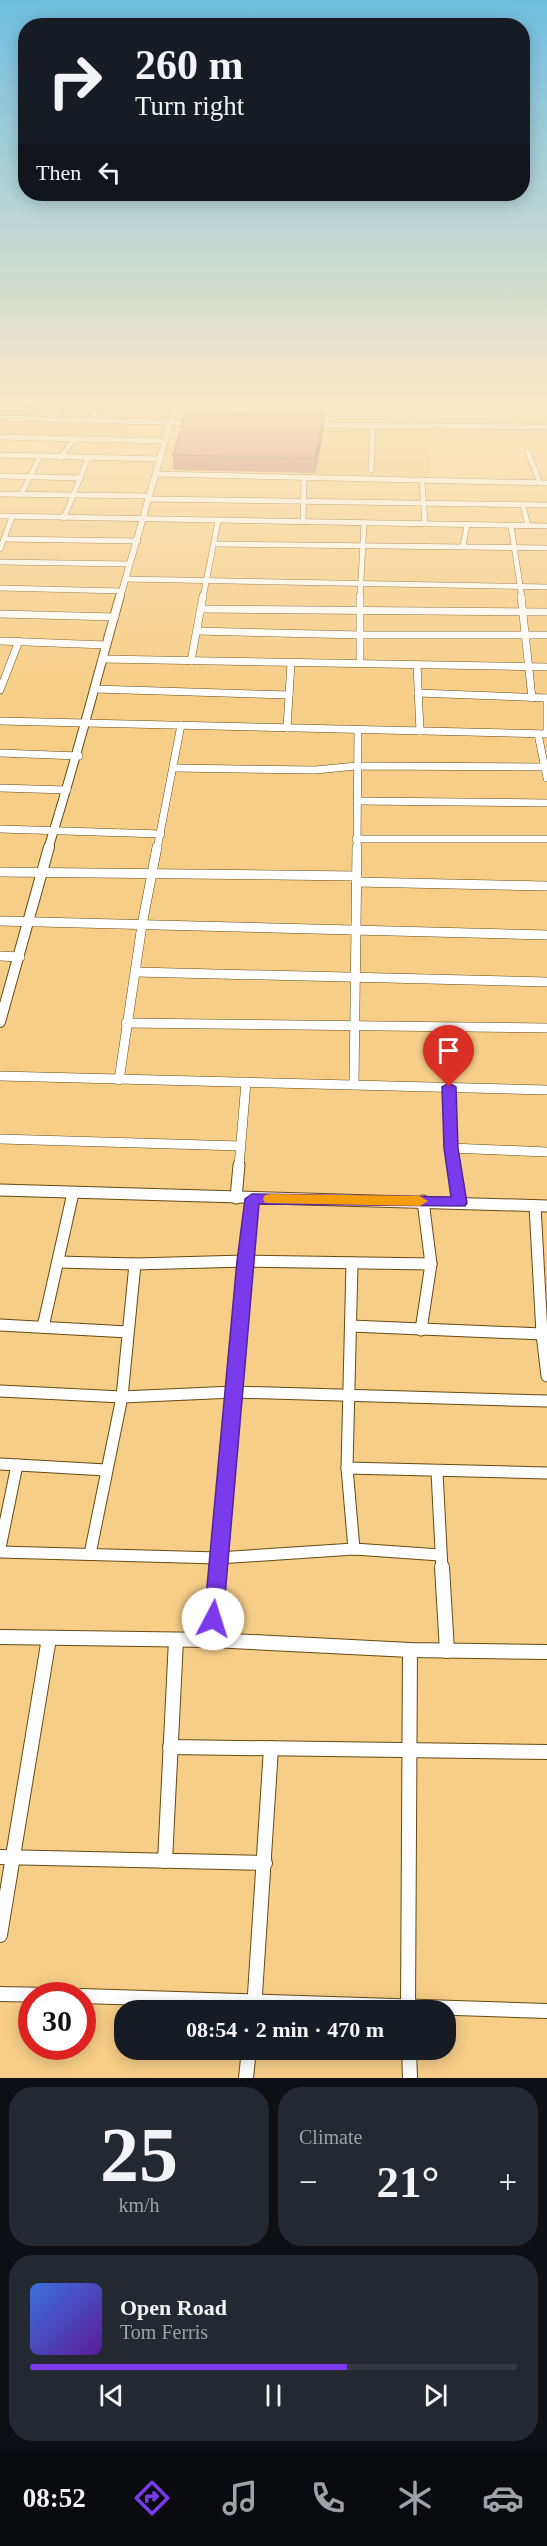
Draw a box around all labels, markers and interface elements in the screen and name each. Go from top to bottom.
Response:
icon: right [36,42,114,120]
text: 260 m [135,42,244,88]
text: Turn right [135,91,244,121]
icon: left [93,156,126,189]
text: Then [36,160,81,185]
pin [423,1025,474,1087]
icon: arrive [432,1034,465,1067]
position arrow [181,1587,245,1651]
speed limit sign: 30 [18,1982,96,2060]
text: 08:54 · 2 min · 470 m [186,2017,384,2042]
text: 25 [100,2111,178,2198]
text: Climate [299,2126,362,2148]
text: 21° [377,2157,440,2207]
text: − [299,2164,318,2200]
text: + [498,2164,517,2200]
text: km/h [118,2194,160,2216]
text: Open Road [120,2295,227,2320]
text: Tom Ferris [120,2321,208,2343]
icon: previous [95,2379,128,2412]
icon: pause [257,2379,290,2412]
icon: next [419,2379,452,2412]
icon: directions [131,2477,173,2519]
icon: music [219,2477,261,2519]
icon: phone [307,2477,349,2519]
icon: climate [394,2477,436,2519]
icon: car [482,2477,524,2519]
text: 08:52 [23,2483,86,2513]

